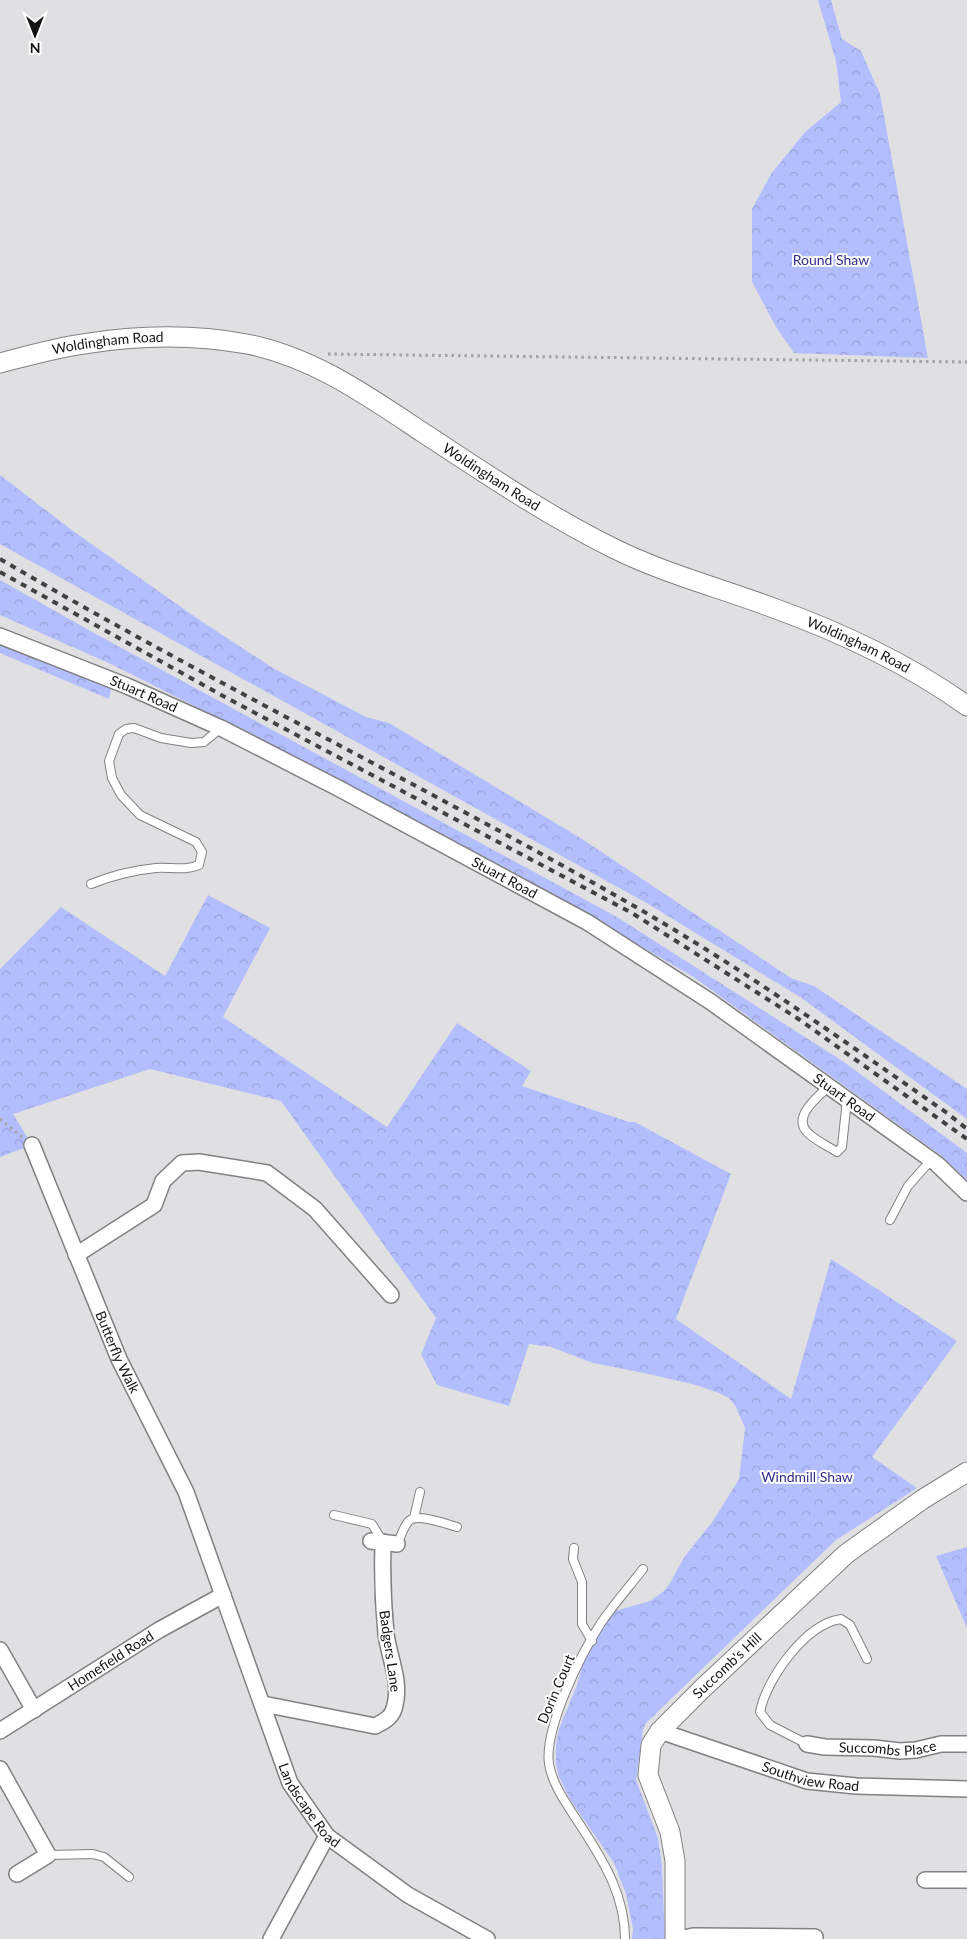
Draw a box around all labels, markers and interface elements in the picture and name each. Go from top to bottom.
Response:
north arrow [10,10,60,60]
text: N [30,40,40,57]
park label: Round Shaw [793,251,869,268]
street label: Woldingham Road [50,328,164,358]
street label: Woldingham Road [440,439,544,514]
street label: Woldingham Road [805,613,913,676]
street label: Stuart Road [108,671,180,716]
street label: Stuart Road [469,853,540,902]
street label: Stuart Road [810,1069,879,1125]
street label: Butterfly Walk [92,1308,144,1397]
park label: Windmill Shaw [761,1468,853,1485]
street label: Badgers Lane [376,1609,405,1693]
street label: Homefield Road [64,1627,156,1694]
street label: Succomb's Hill [689,1629,765,1702]
street label: Dorin Court [533,1652,578,1726]
street label: Succombs Place [839,1736,938,1759]
street label: Southview Road [760,1757,860,1794]
street label: Landscape Road [275,1760,344,1851]

